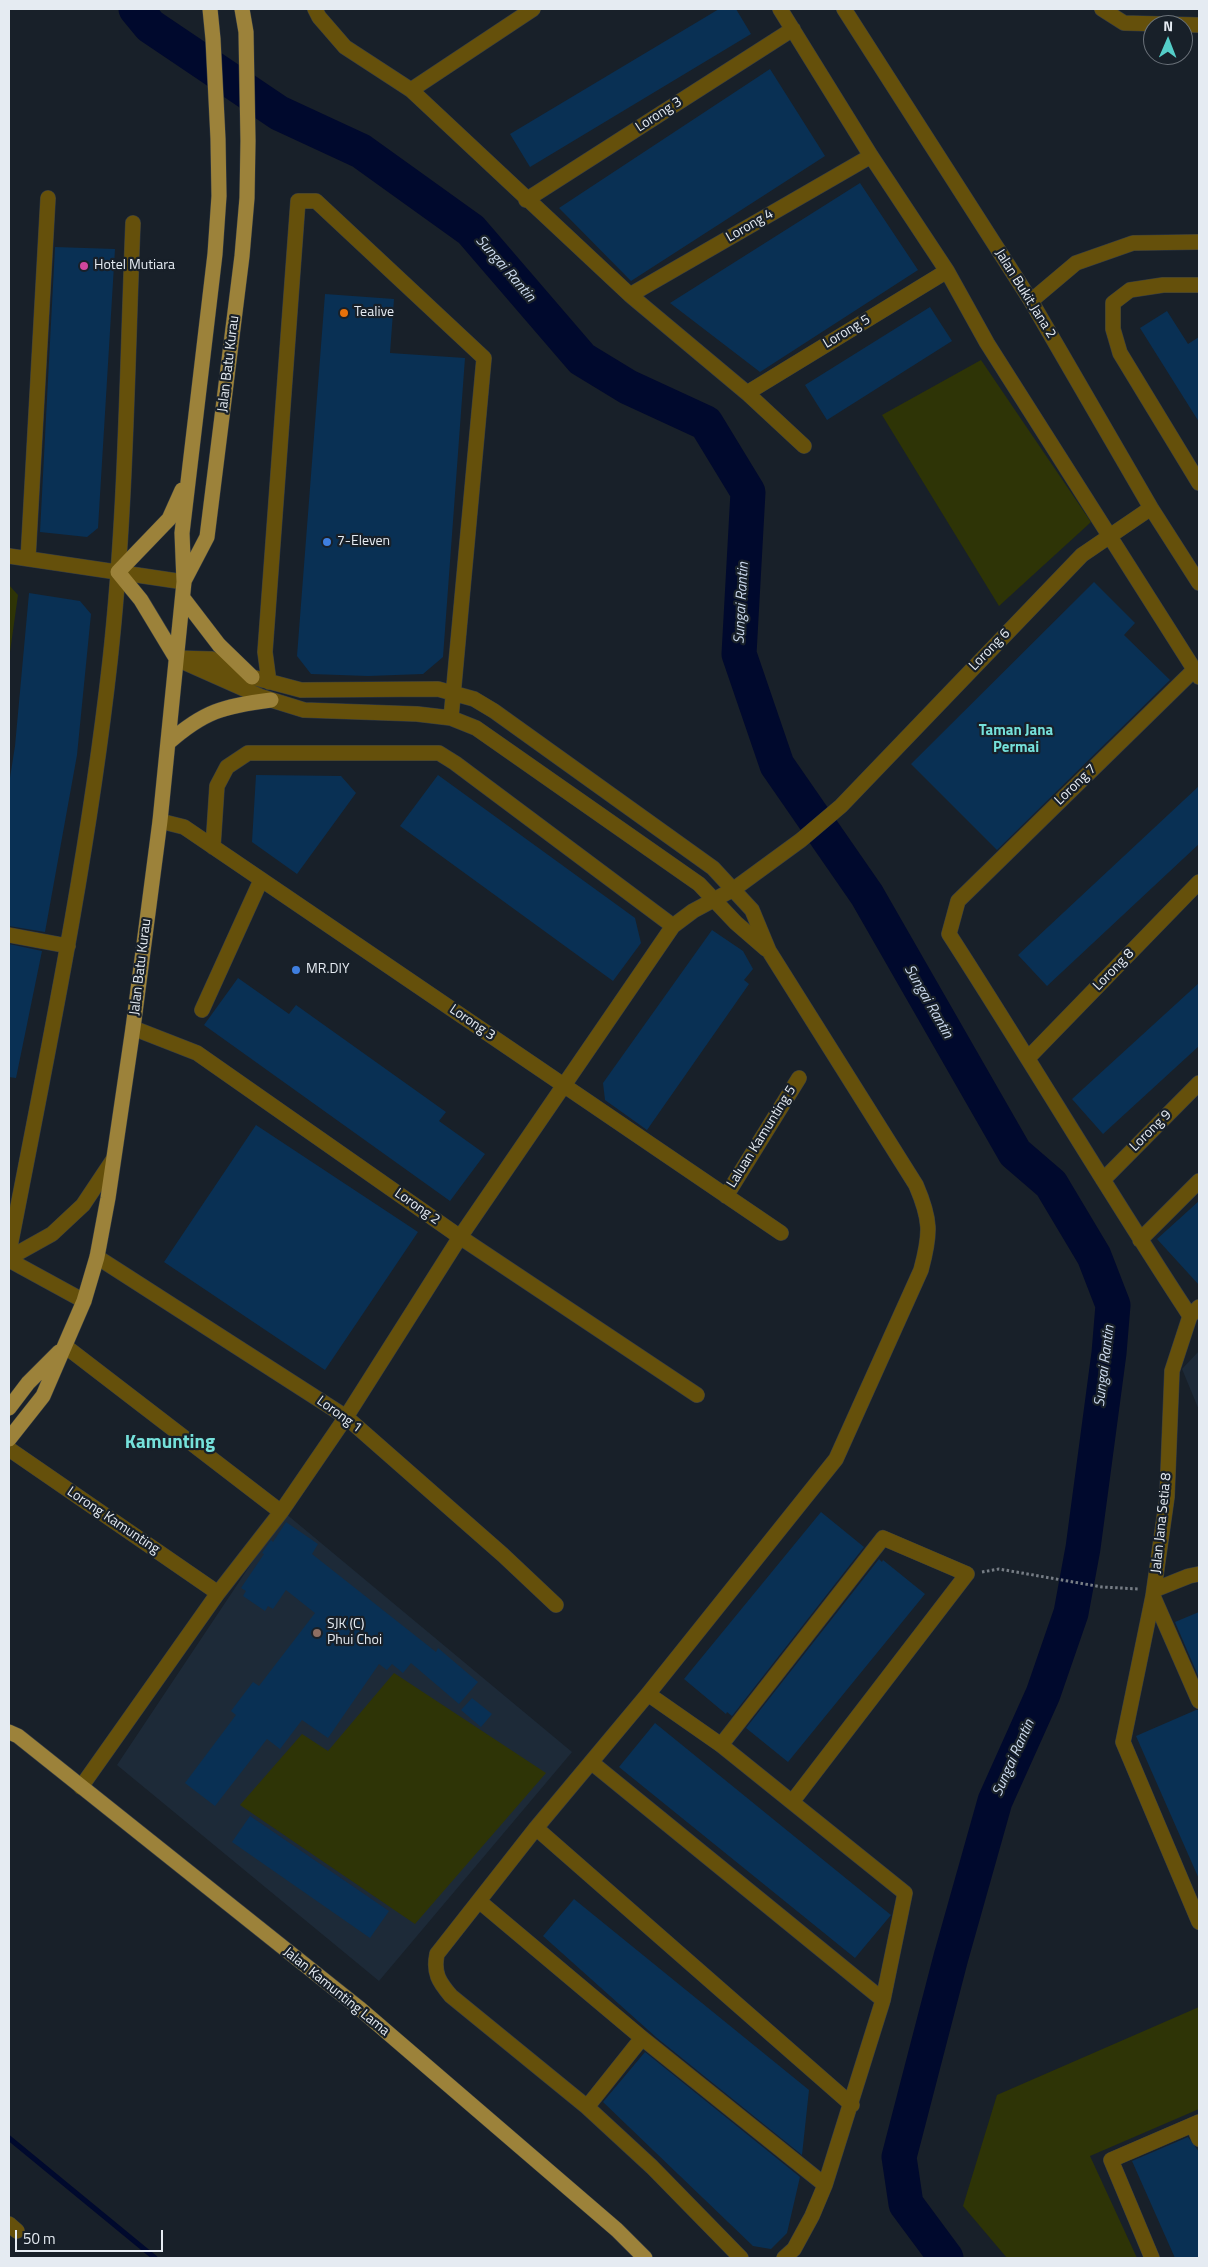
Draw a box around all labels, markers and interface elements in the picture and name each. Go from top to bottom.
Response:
north arrow [1143,15,1193,65]
text: N [1163,15,1173,36]
street label: Lorong 3 [633,94,685,136]
street label: Lorong 4 [723,206,777,246]
water label: Sungai Rantin [471,232,539,306]
street label: Jalan Bukit Jana 2 [991,246,1059,342]
place label: Hotel Mutiara [94,258,175,274]
marker: Hotel Mutiara [78,260,90,272]
place label: Tealive [354,305,394,321]
marker: Tealive [338,307,350,319]
street label: Lorong 5 [820,311,874,353]
street label: Jalan Batu Kurau [215,315,243,413]
place label: 7-Eleven [337,534,390,550]
marker: 7-Eleven [321,536,333,548]
water label: Sungai Rantin [731,562,753,644]
street label: Lorong 6 [966,626,1014,674]
district label: Taman Jana Permai [979,722,1053,757]
street label: Lorong 7 [1052,761,1100,809]
street label: Jalan Batu Kurau [127,918,155,1016]
street label: Lorong 8 [1090,946,1138,994]
place label: MR.DIY [306,962,349,978]
water label: Sungai Rantin [900,962,956,1042]
marker: MR.DIY [290,964,302,976]
street label: Lorong 3 [446,1002,498,1044]
street label: Laluan Kamunting 5 [724,1083,800,1191]
street label: Lorong 9 [1127,1107,1175,1155]
street label: Lorong 2 [391,1185,443,1229]
water label: Sungai Rantin [1091,1324,1119,1408]
street label: Lorong 1 [313,1393,365,1437]
district label: Kamunting [125,1432,215,1454]
street label: Jalan Jana Setia 8 [1148,1472,1176,1574]
street label: Lorong Kamunting [63,1484,163,1558]
place label: SJK (C) Phui Choi [327,1617,382,1650]
marker: SJK (C) Phui Choi [311,1627,323,1639]
water label: Sungai Rantin [989,1717,1039,1799]
street label: Jalan Kamunting Lama [280,1944,392,2040]
scale bar [18,2220,165,2252]
text: 50 m [23,2227,56,2250]

